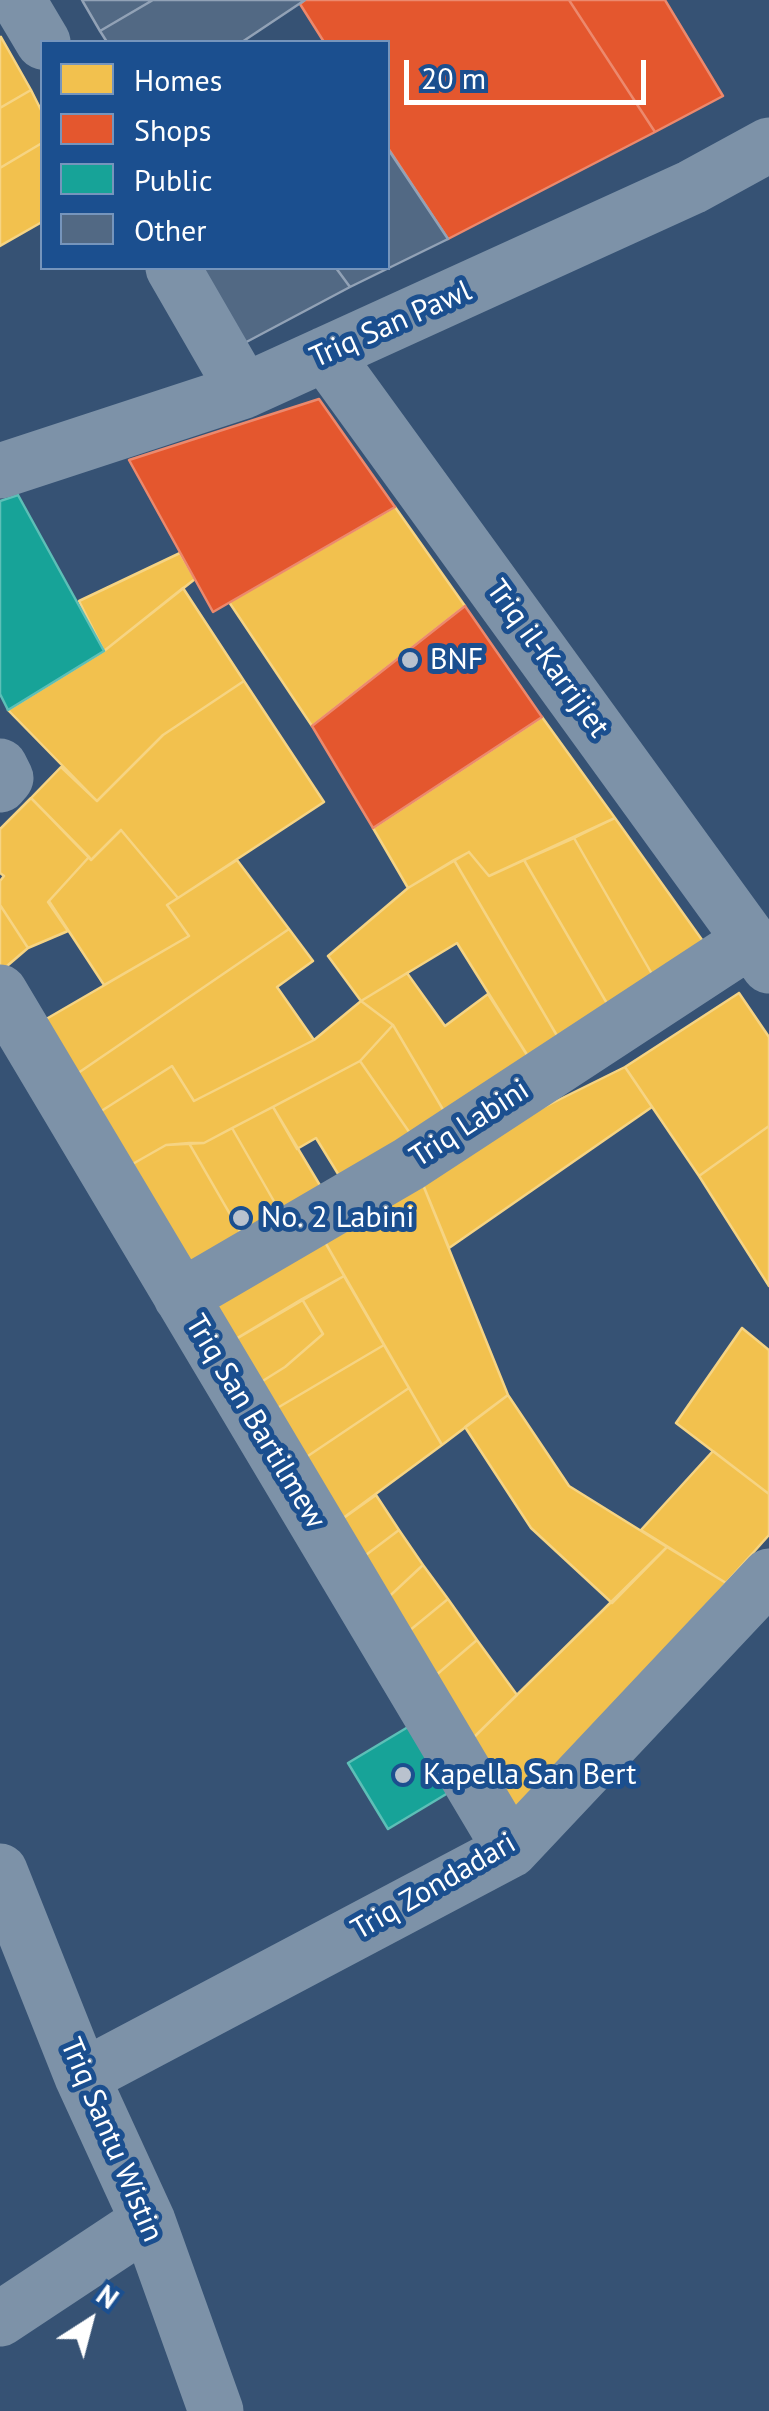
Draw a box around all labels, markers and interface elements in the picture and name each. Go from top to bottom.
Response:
legend [40,40,390,270]
scale bar [409,40,652,102]
text: 20 m [421,58,486,97]
text: Homes [134,60,222,99]
text: Shops [134,110,211,149]
text: Public [134,160,212,199]
text: Other [134,210,207,249]
street label: Triq San Pawl [305,273,477,377]
street label: Triq il-Karrijiet [478,573,616,745]
place label: BNF [430,642,483,678]
marker: BNF [399,649,421,671]
street label: Triq Labini [404,1072,536,1176]
place label: No. 2 Labini [261,1200,414,1236]
marker: No. 2 Labini [230,1207,252,1229]
street label: Triq San Bartilmew [177,1309,333,1535]
place label: Kapella San Bert [423,1757,636,1793]
marker: Kapella San Bert [392,1764,414,1786]
street label: Triq Zondadari [346,1826,522,1948]
street label: Triq Santu Wistin [52,2033,170,2247]
north arrow [40,2271,140,2371]
text: N [90,2276,126,2317]

